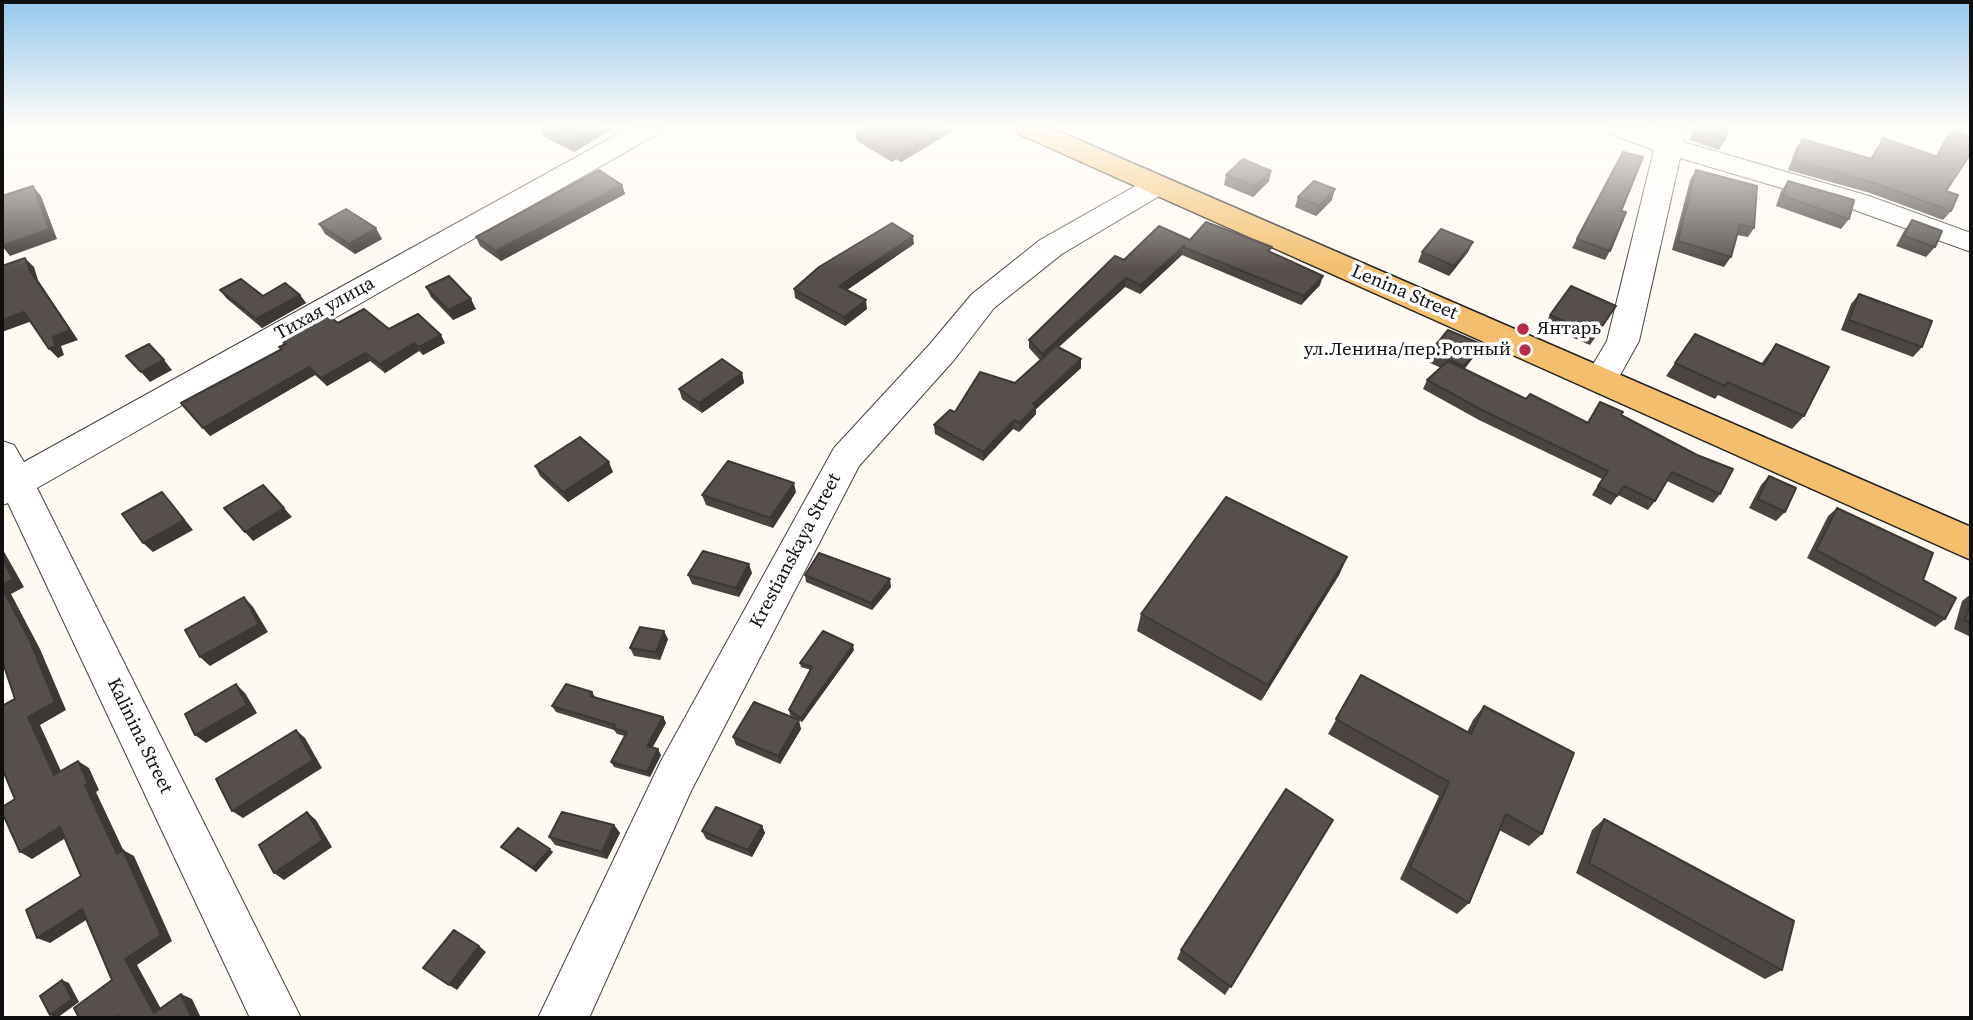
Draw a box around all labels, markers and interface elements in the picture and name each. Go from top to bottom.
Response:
street label: Lenina Street [1348,260,1460,326]
street label: Тихая улица [271,272,379,346]
place label: Янтарь [1537,318,1601,340]
marker: Янтарь [1515,321,1531,337]
place label: ул.Ленина/пер.Ротный [1304,339,1511,361]
marker: ул.Ленина/пер.Ротный [1517,342,1533,358]
street label: Krestianskaya Street [746,470,846,632]
street label: Kalinina Street [101,675,177,797]

